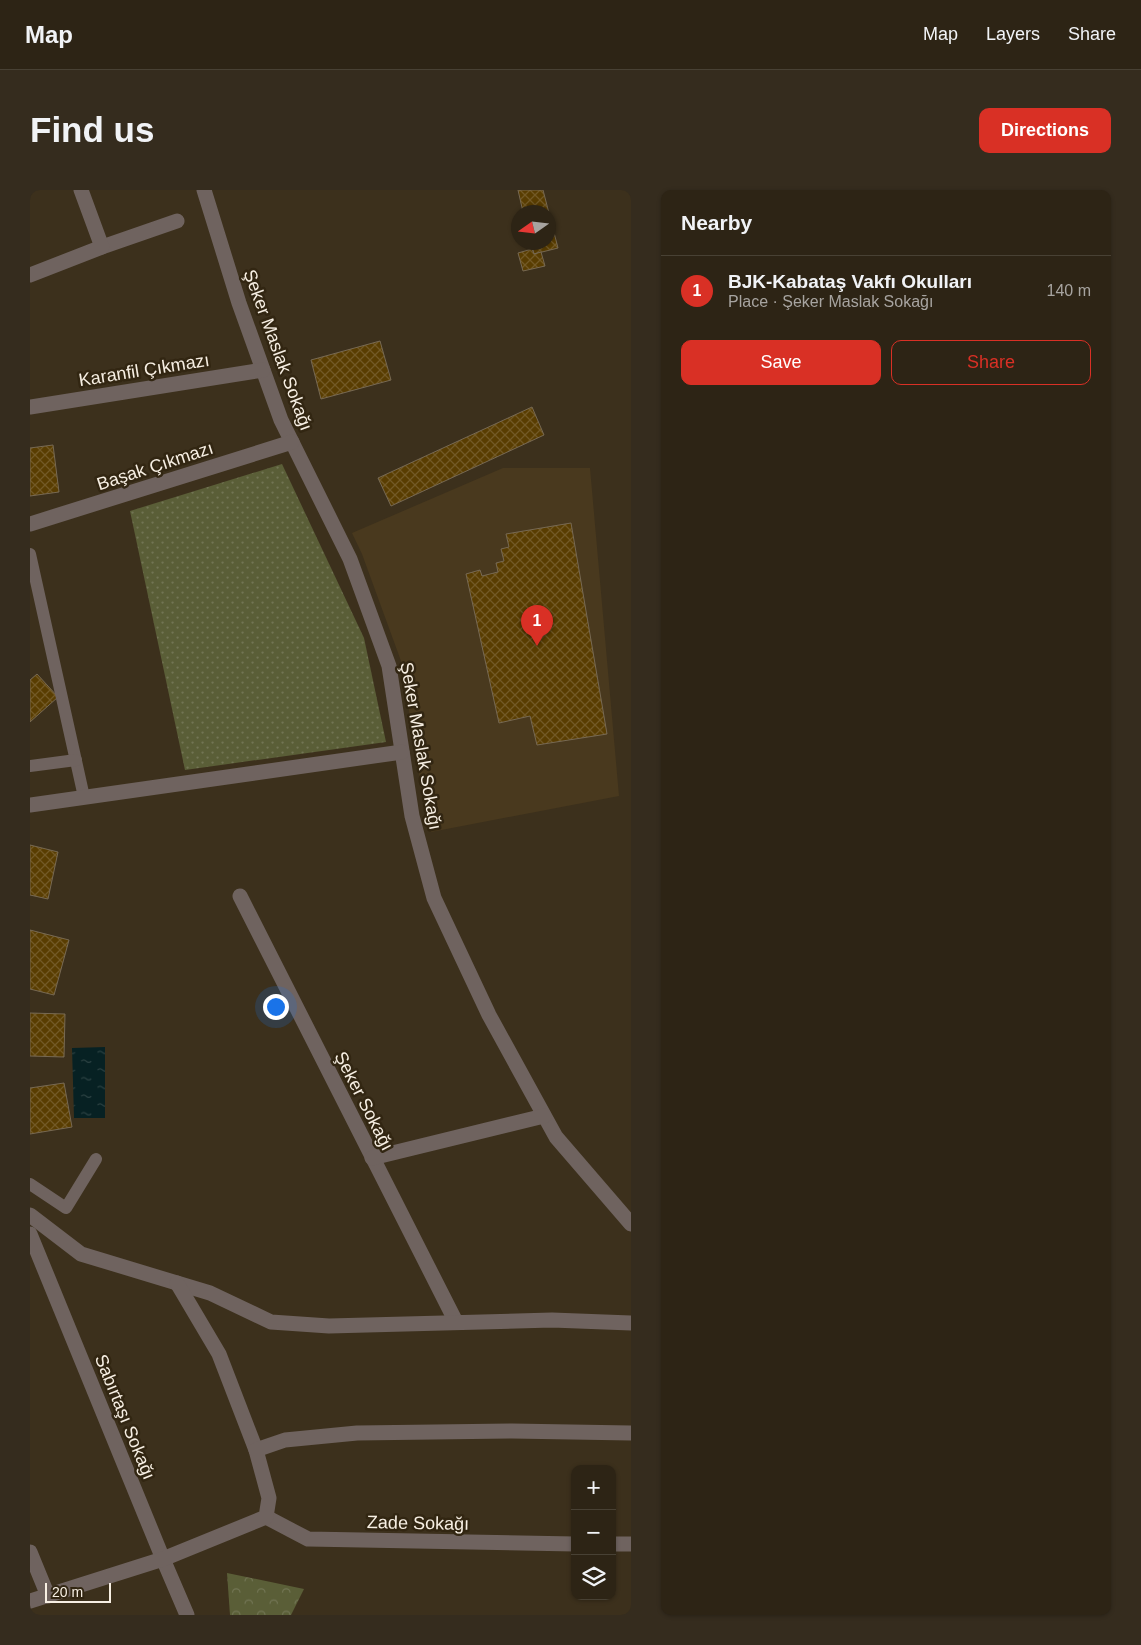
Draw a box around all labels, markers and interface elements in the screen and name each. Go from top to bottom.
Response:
text: Map [25,21,73,48]
text: Map [923,24,958,44]
text: Layers [986,24,1040,44]
text: Share [1068,24,1116,44]
button: Directions [979,108,1111,153]
text: Find us [30,110,154,149]
north arrow [511,205,556,250]
text: Nearby [681,211,752,234]
street label: Şeker Maslak Sokağı [240,267,316,433]
text: BJK-Kabataş Vakfı Okulları [728,271,972,292]
text: 1 [693,282,701,299]
text: 140 m [1047,282,1091,299]
text: Place · Şeker Maslak Sokağı [728,293,933,310]
button: Save [681,340,881,385]
button: Share [891,340,1091,385]
street label: Karanfil Çıkmazı [77,350,211,390]
street label: Başak Çıkmazı [94,438,216,494]
pin: 1 [521,605,553,646]
street label: Şeker Maslak Sokağı [396,661,446,831]
your location [263,994,289,1020]
street label: Şeker Sokağı [331,1048,397,1154]
street label: Sabırtaşı Sokağı [91,1352,159,1482]
map controls [571,1465,616,1600]
button: + [571,1465,616,1510]
button: − [571,1510,616,1555]
street label: Zade Sokağı [367,1512,469,1534]
button: layers [571,1555,616,1600]
scale bar [45,1580,111,1603]
text: 20 m [52,1584,83,1600]

